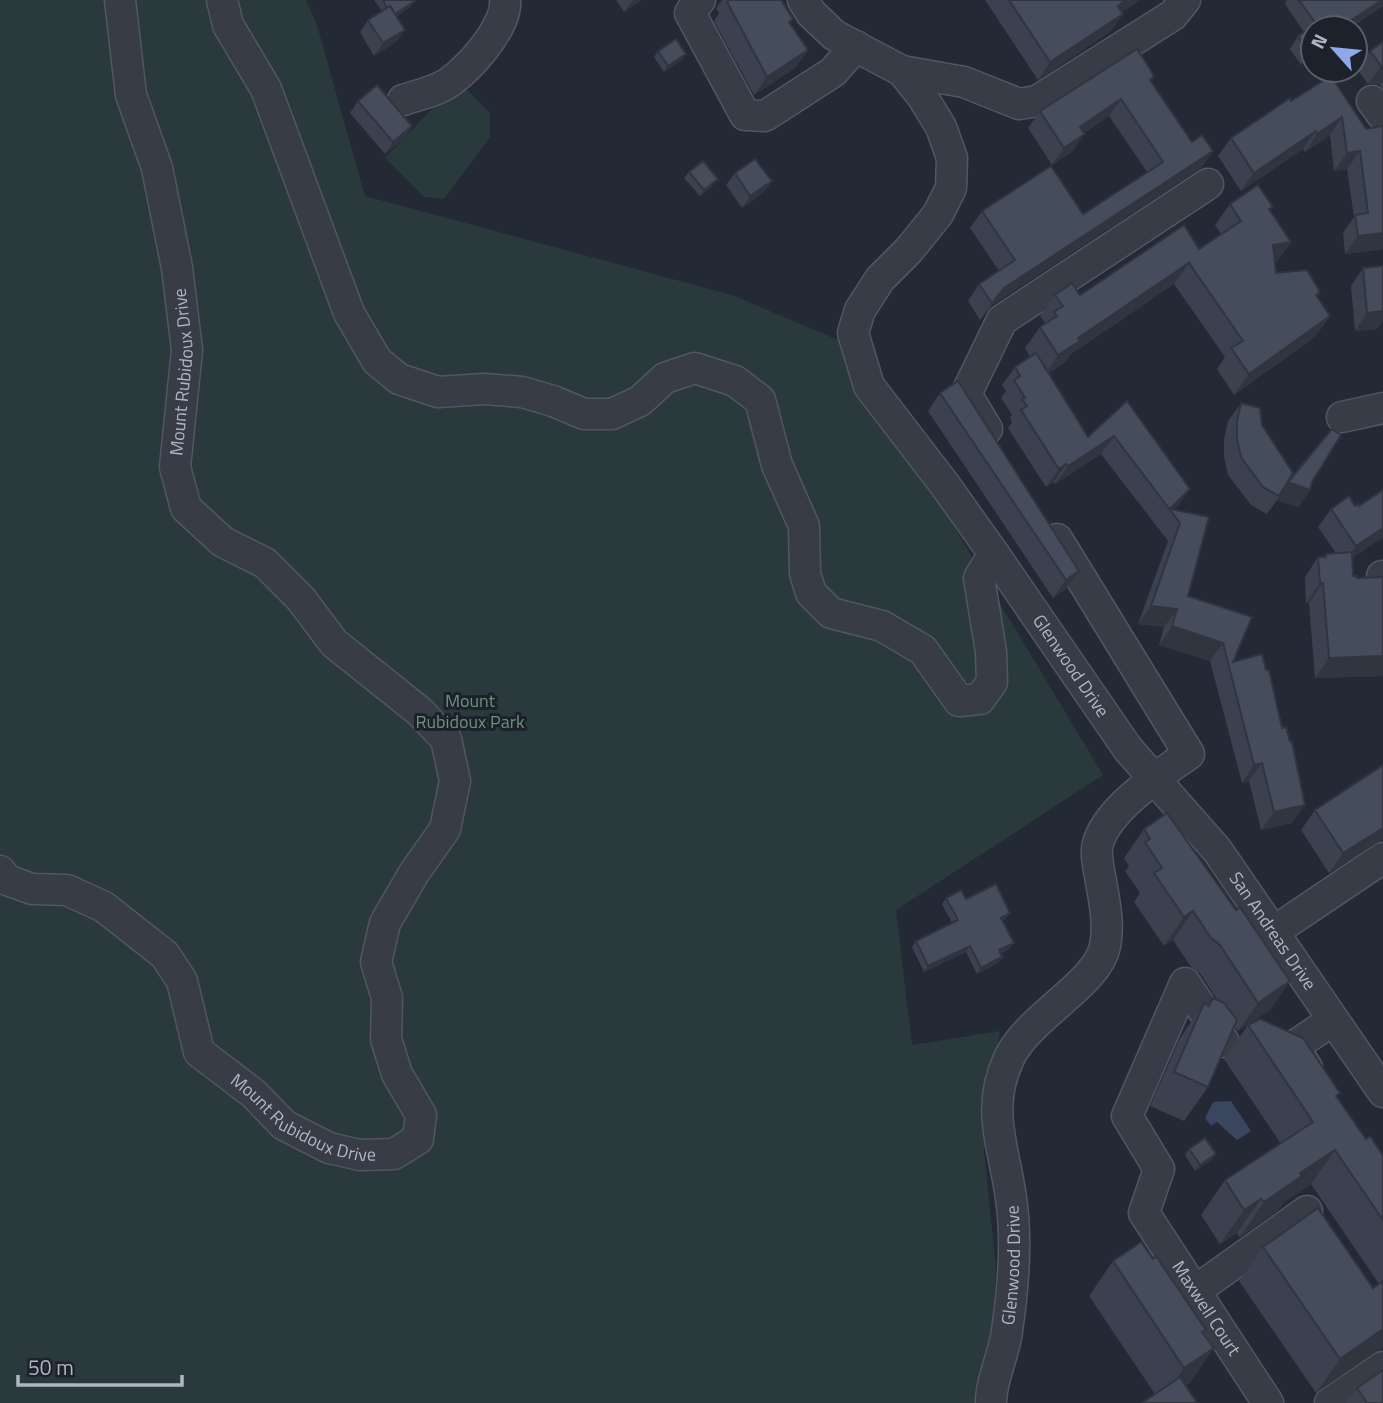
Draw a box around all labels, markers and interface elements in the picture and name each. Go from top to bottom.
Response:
north arrow [1299,14,1369,84]
text: N [1302,29,1334,54]
street label: Mount Rubidoux Drive [162,287,200,457]
street label: Glenwood Drive [1026,609,1116,722]
park label: Mount Rubidoux Park [415,687,525,735]
street label: San Andreas Drive [1223,866,1323,996]
street label: Mount Rubidoux Drive [225,1067,376,1168]
street label: Glenwood Drive [994,1204,1027,1327]
street label: Maxwell Court [1166,1255,1248,1361]
scale bar [18,1344,182,1388]
text: 50 m [28,1351,74,1383]

